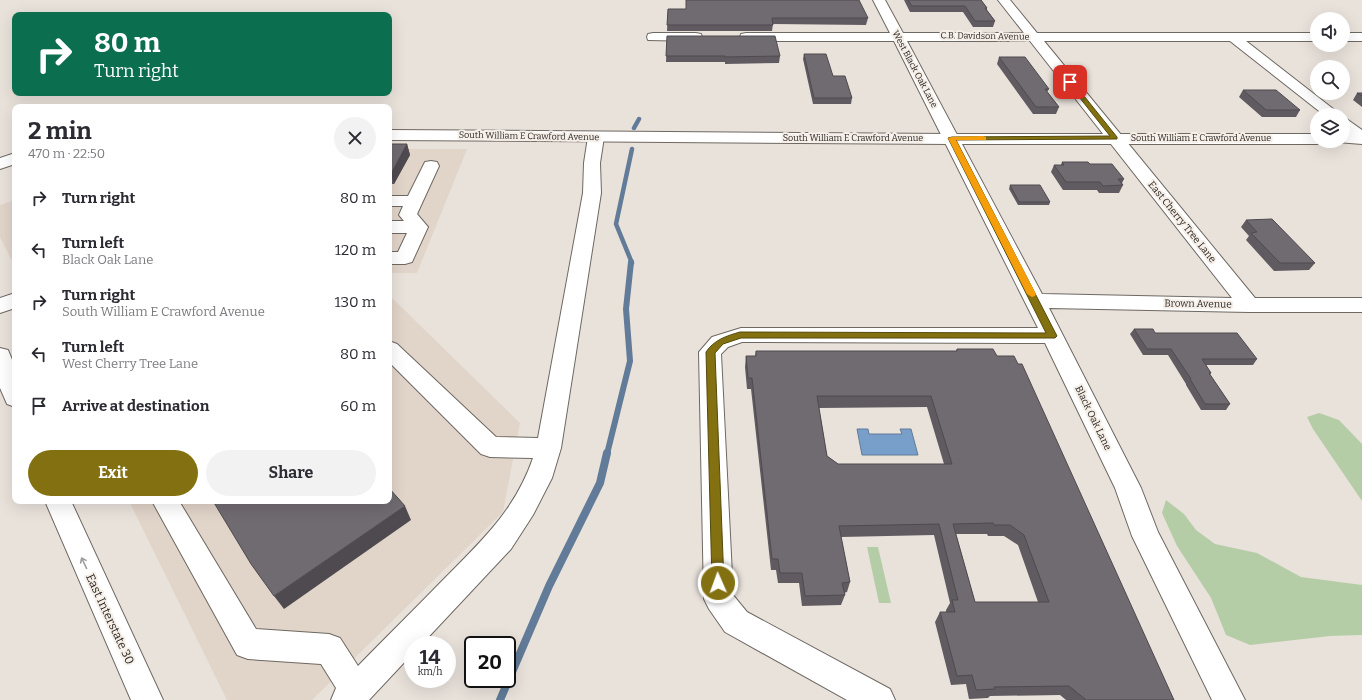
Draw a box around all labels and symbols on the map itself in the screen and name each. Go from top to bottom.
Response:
street label: West Black Oak Lane [890,29,940,109]
street label: C.B. Davidson Avenue [940,30,1030,42]
pin [1053,65,1087,99]
street label: South William E Crawford Avenue [459,130,599,142]
street label: South William E Crawford Avenue [783,133,923,143]
street label: South William E Crawford Avenue [1131,133,1271,143]
street label: East Cherry Tree Lane [1145,179,1219,265]
street label: Brown Avenue [1164,297,1232,311]
street label: Black Oak Lane [1072,384,1114,452]
one-way arrow [80,557,87,569]
position arrow [697,562,739,604]
street label: East Interstate 30 [83,572,137,666]
speed limit sign: 20 [464,636,516,688]

